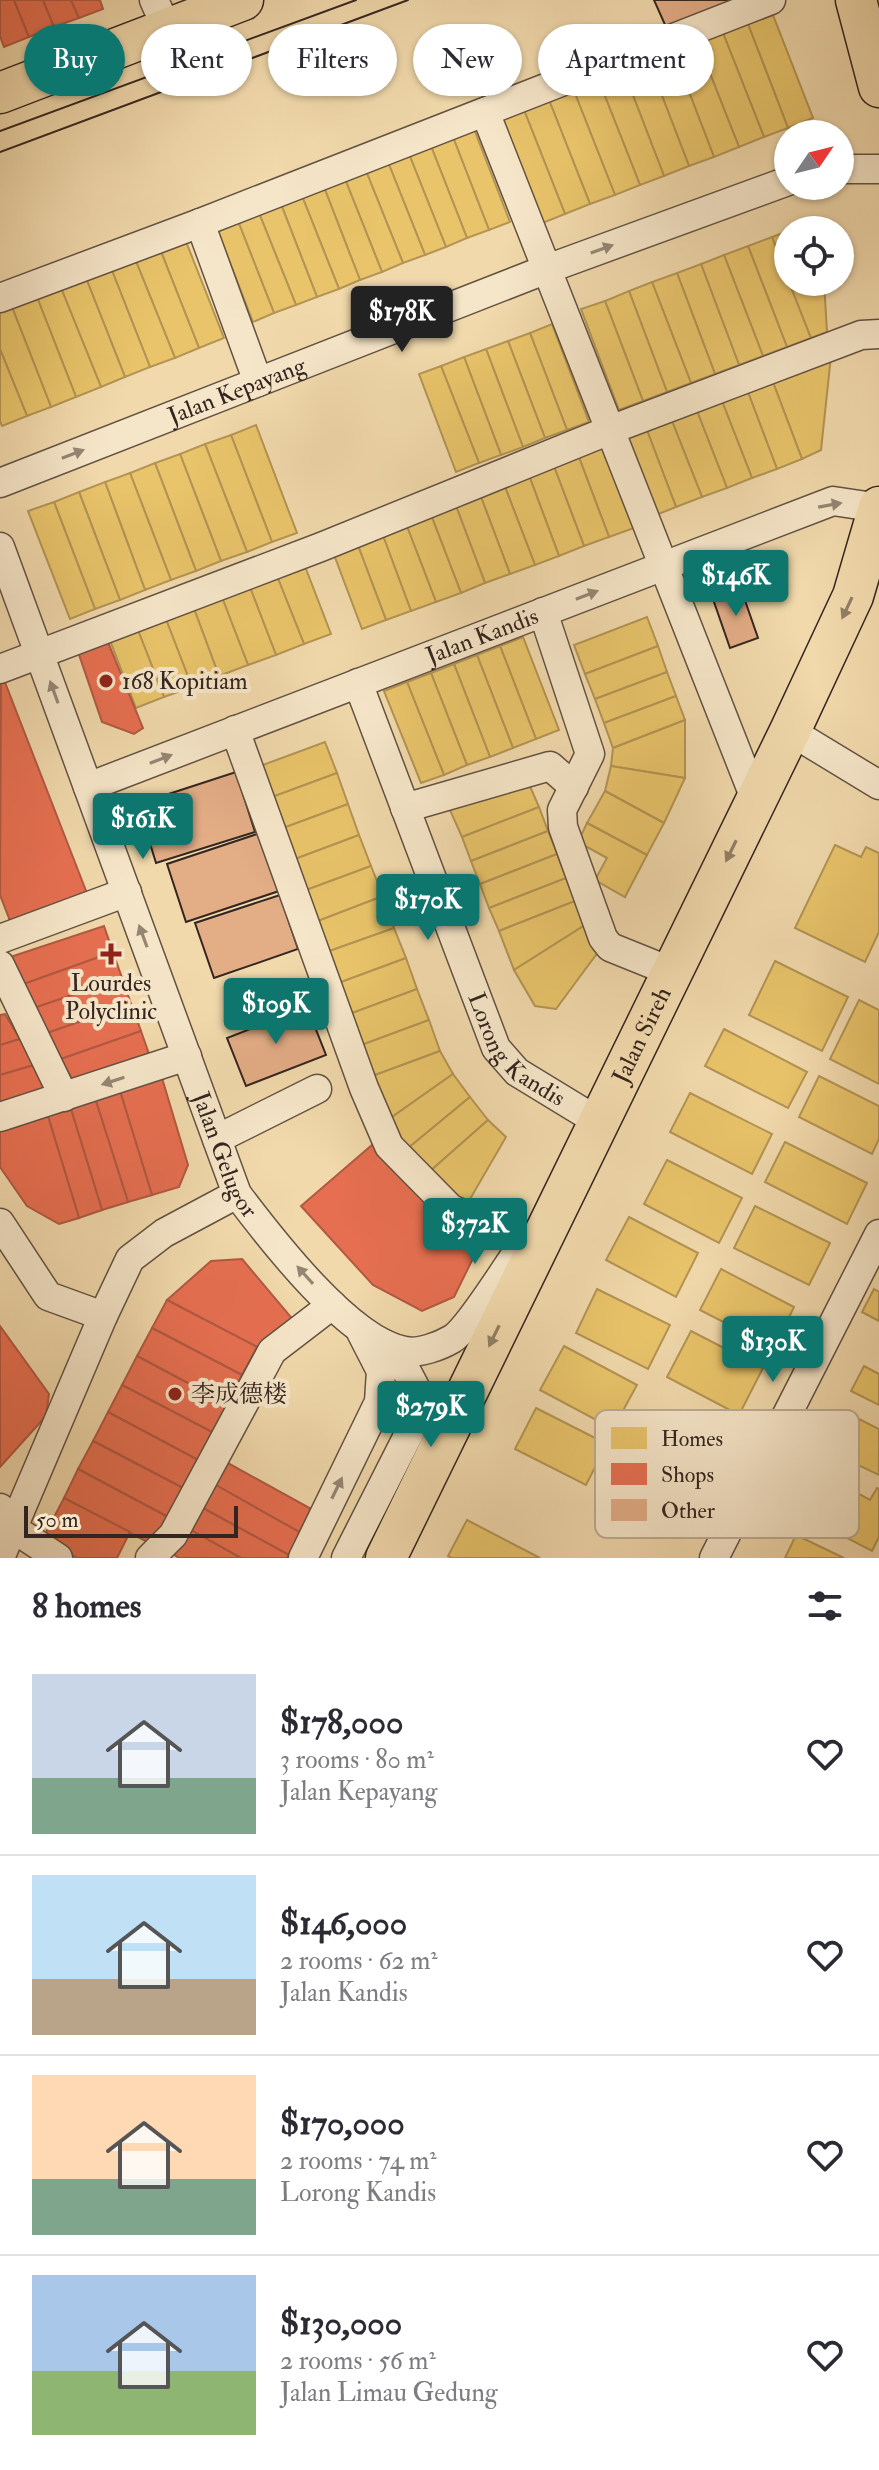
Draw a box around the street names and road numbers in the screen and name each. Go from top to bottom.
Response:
street label: Jalan Kepayang [162,349,311,432]
street label: Jalan Kandis [420,600,543,672]
street label: Jalan Sireh [604,981,678,1089]
street label: Lorong Kandis [461,988,571,1113]
street label: Jalan Gelugor [185,1086,265,1224]

